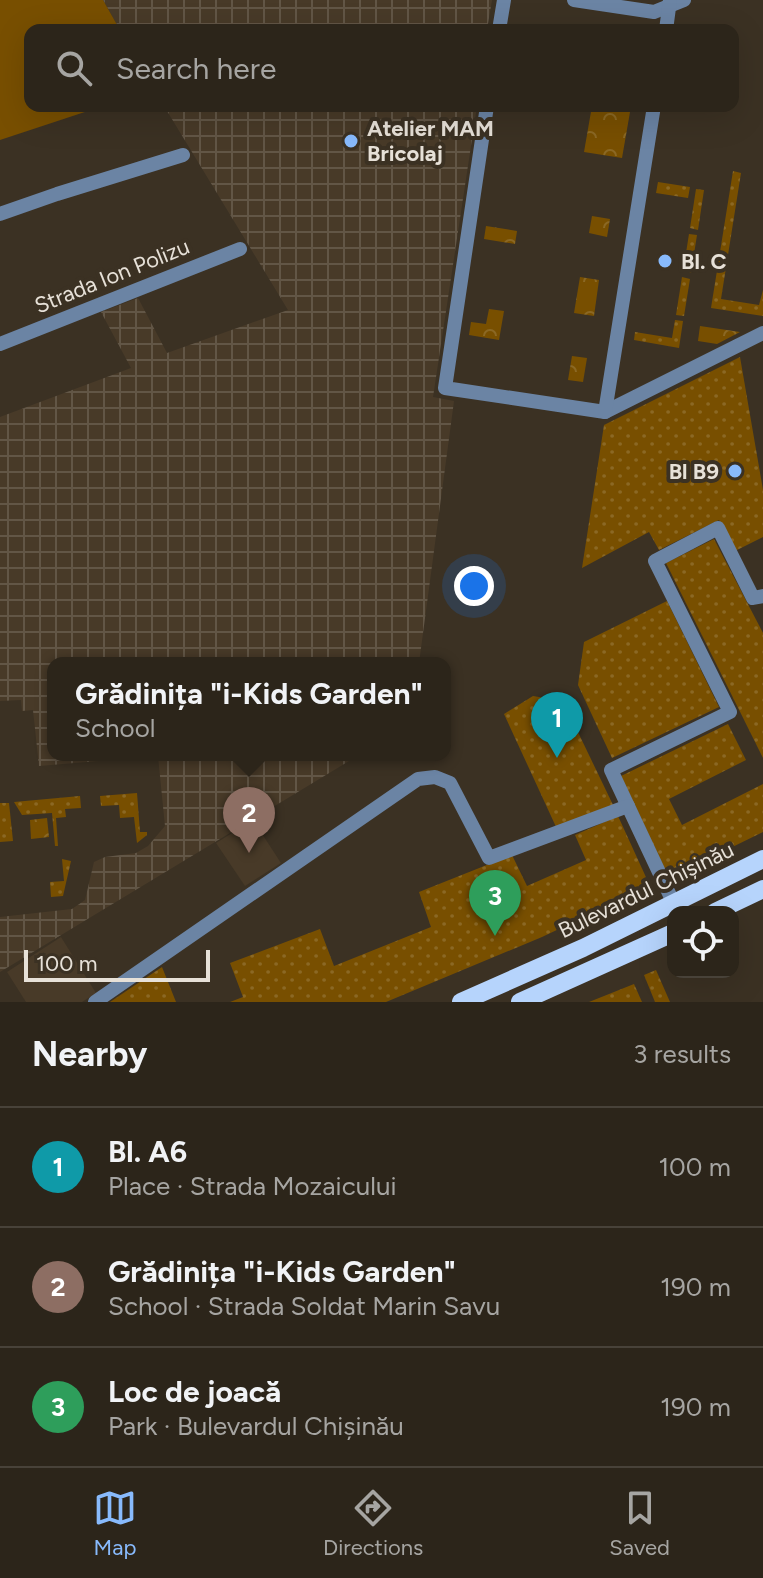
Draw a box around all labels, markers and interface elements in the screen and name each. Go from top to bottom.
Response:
search box [24,24,739,112]
icon: search [52,46,96,90]
text: Search here [116,50,276,87]
place label: Atelier MAM Bricolaj [367,115,494,167]
marker: Atelier MAM Bricolaj [342,132,360,150]
street label: Strada Ion Polizu [31,233,193,319]
place label: Bl. C [681,248,727,275]
marker: Bl. C [656,252,674,270]
place label: Bl B9 [669,458,719,485]
marker: Bl B9 [726,462,744,480]
your location [454,566,494,606]
popup [47,657,451,761]
text: Grădinița "i-Kids Garden" [75,675,423,712]
pin: 1 [531,692,583,758]
text: School [75,712,156,744]
pin: 2 [223,787,275,853]
street label: Bulevardul Chișinău [554,836,738,944]
pin: 3 [469,870,521,936]
map controls [667,906,739,978]
button: locate [667,906,739,978]
scale bar [24,946,210,982]
text: 100 m [36,950,97,977]
text: Nearby [32,1034,147,1075]
text: 3 results [633,1038,731,1070]
text: Bl. A6 [108,1133,187,1170]
text: 1 [53,1151,63,1183]
text: 100 m [658,1151,731,1183]
text: Place · Strada Mozaicului [108,1170,396,1202]
text: Grădinița "i-Kids Garden" [108,1253,456,1290]
text: 2 [50,1271,66,1303]
text: 190 m [660,1271,731,1303]
text: School · Strada Soldat Marin Savu [108,1290,500,1322]
text: Loc de joacă [108,1373,281,1410]
text: 3 [51,1391,65,1423]
text: 190 m [660,1391,731,1423]
text: Park · Bulevardul Chișinău [108,1410,404,1442]
tab: Map [93,1486,137,1561]
tab: Directions [323,1486,423,1561]
tab: Saved [609,1486,670,1561]

